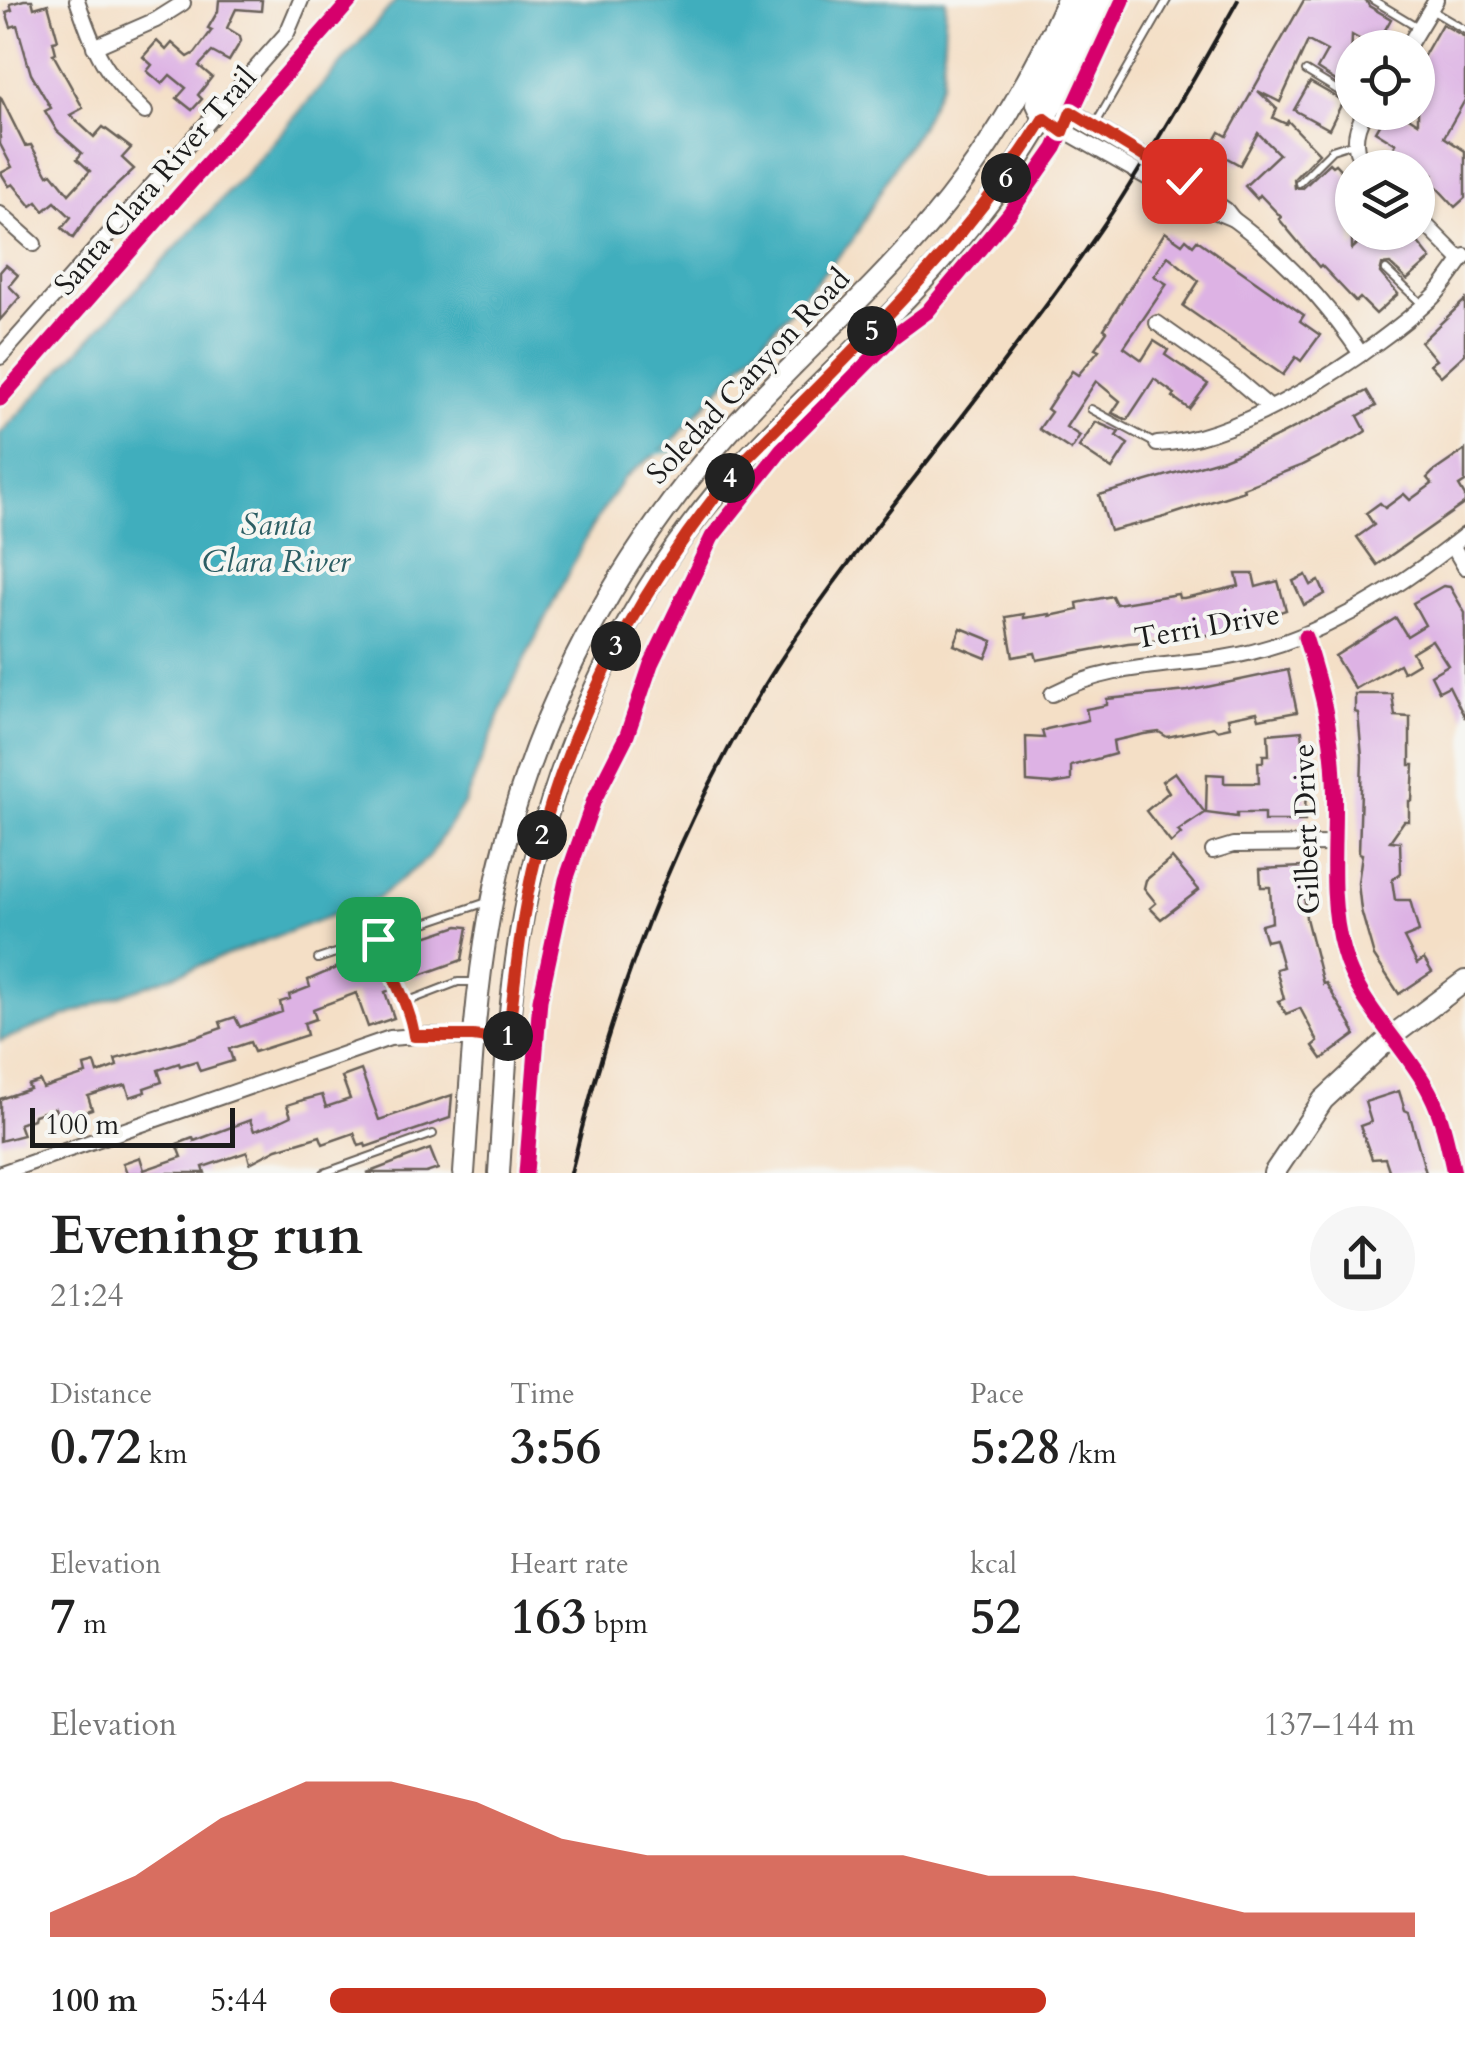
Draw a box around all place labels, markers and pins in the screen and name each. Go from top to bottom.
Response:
pin [1142,139,1227,224]
pin: 6 [981,153,1031,203]
pin: 5 [847,306,897,356]
pin: 4 [705,453,755,503]
pin: 3 [591,621,641,671]
pin: 2 [517,810,567,860]
pin [336,897,421,982]
pin: 1 [483,1011,533,1061]

